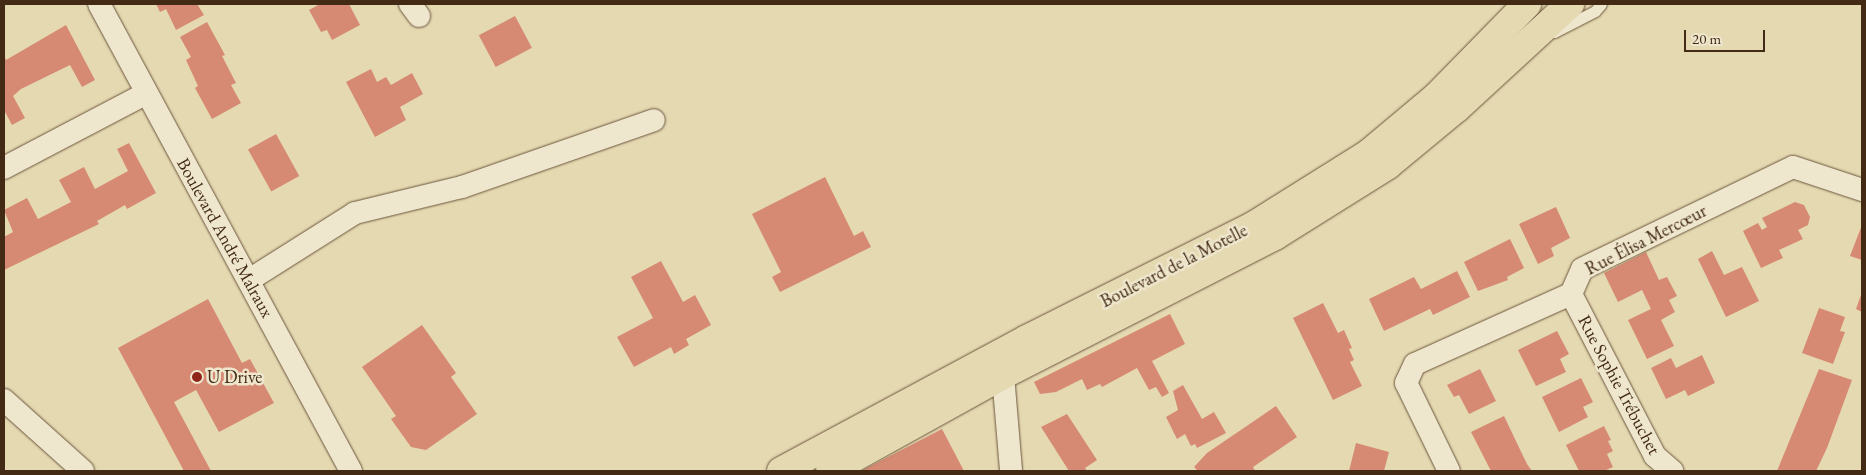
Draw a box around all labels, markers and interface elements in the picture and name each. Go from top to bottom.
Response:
scale bar [1686,20,1767,52]
text: 20 m [1692,29,1721,48]
street label: Boulevard André Malraux [172,154,278,322]
street label: Rue Élisa Mercœur [1582,200,1710,280]
street label: Boulevard de la Motelle [1097,220,1251,312]
street label: Rue Sophie Trébuchet [1573,312,1665,458]
place label: U Drive [207,366,262,388]
marker: U Drive [191,371,203,383]

